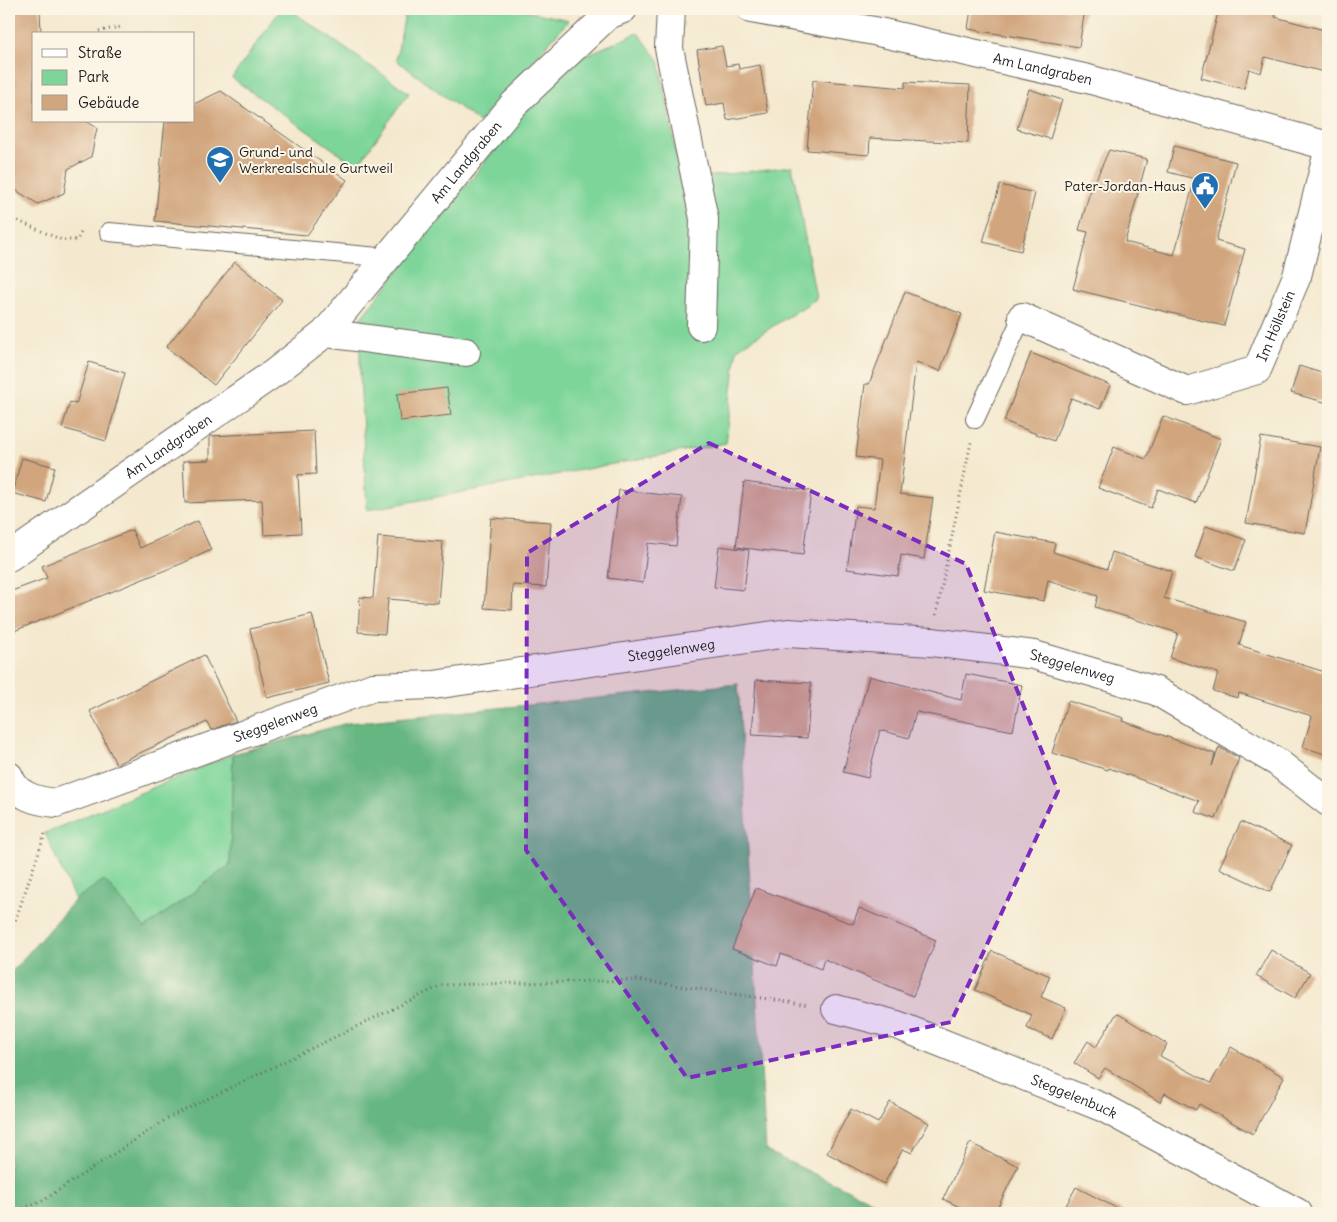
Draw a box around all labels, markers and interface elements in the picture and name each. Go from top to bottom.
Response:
legend [32,32,195,122]
text: Straße [78,43,122,62]
street label: Am Landgraben [991,49,1095,89]
text: Park [78,67,109,86]
text: Gebäude [78,93,139,112]
street label: Am Landgraben [427,117,505,207]
place label: Grund- und Werkrealschule Gurtweil [239,143,393,177]
school or university icon: Grund- und Werkrealschule Gurtweil [205,145,235,184]
public building icon: Pater-Jordan-Haus [1190,171,1220,210]
place label: Pater-Jordan-Haus [1064,177,1186,195]
street label: Im Höllstein [1253,287,1299,364]
street label: Am Landgraben [122,410,215,483]
street label: Steggelenweg [627,635,716,665]
street label: Steggelenweg [1029,646,1117,687]
street label: Steggelenweg [231,699,320,746]
street label: Steggelenbuck [1028,1071,1120,1122]

